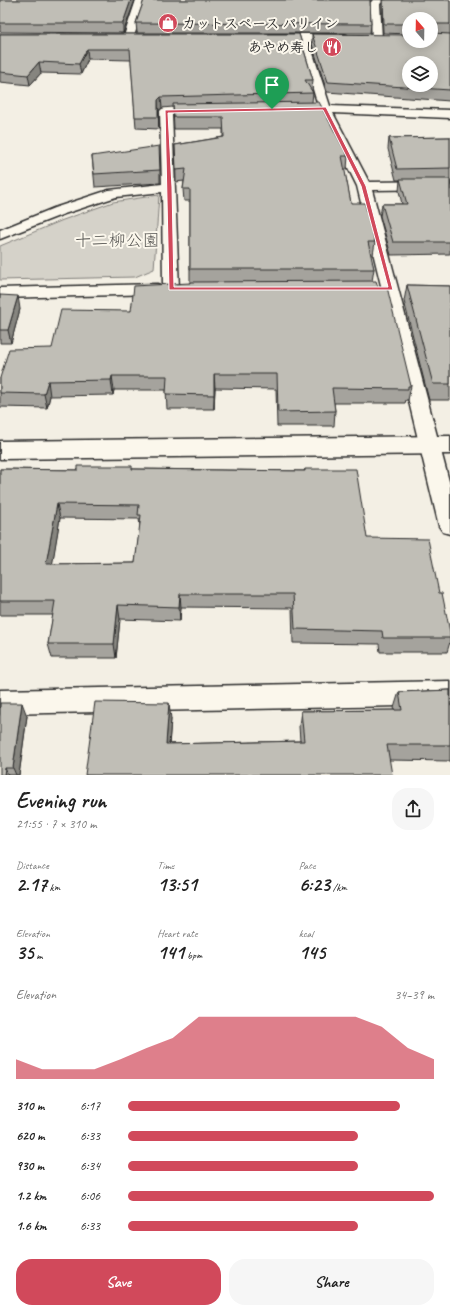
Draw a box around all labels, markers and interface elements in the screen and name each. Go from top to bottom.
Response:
shop icon: カットスペース パリイン [157,12,179,34]
north arrow [402,12,438,48]
map controls [402,12,438,92]
place label: カットスペース パリイン [182,15,339,32]
restaurant icon: あやめ寿し [321,36,343,58]
place label: あやめ寿し [248,39,318,56]
button: layers [402,56,438,92]
pin [255,68,289,109]
icon: arrive [261,74,283,96]
park label: 十二柳公園 [75,230,160,251]
text: Evening run [16,787,106,815]
button: share [392,788,434,830]
text: 21:55 · 7 × 310 m [16,816,97,832]
text: Distance [16,858,49,872]
text: Time [157,858,174,872]
text: Pace [299,858,316,872]
text: 2.17 [16,872,47,897]
text: 13:51 [157,872,197,897]
text: 6:23 [299,872,330,897]
text: km [47,880,60,894]
text: /km [330,880,347,894]
text: Elevation [16,926,50,940]
text: Heart rate [157,926,197,940]
text: kcal [299,926,313,940]
text: 35 [16,940,34,965]
text: 141 [157,940,184,965]
text: 145 [299,940,325,965]
text: m [34,948,43,962]
text: bpm [184,948,202,962]
text: Elevation [16,987,56,1003]
text: 34–39 m [394,987,434,1003]
text: 310 m [16,1098,44,1114]
text: 6:17 [80,1098,100,1114]
text: 620 m [16,1128,44,1144]
text: 6:33 [80,1128,100,1144]
text: 930 m [16,1158,44,1174]
text: 6:34 [80,1158,100,1174]
text: 1.2 km [16,1188,46,1204]
text: 6:06 [80,1188,100,1204]
text: 1.6 km [16,1218,47,1234]
text: 6:33 [80,1218,100,1234]
button: Save [16,1259,221,1305]
button: Share [229,1259,434,1305]

